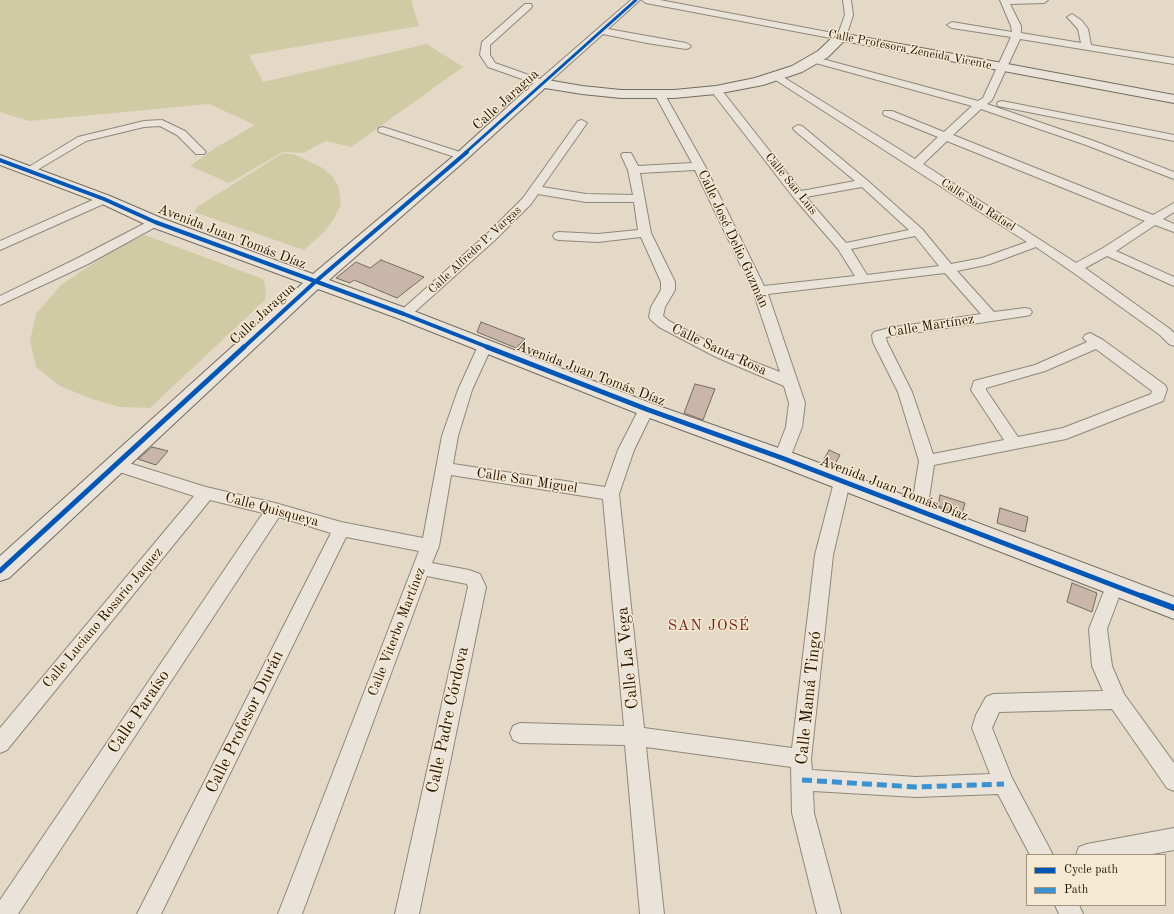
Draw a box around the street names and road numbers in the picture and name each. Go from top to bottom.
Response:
street label: Calle Profesora Zeneida Vicente [827,27,993,73]
street label: Calle Jaragua [469,66,543,134]
street label: Calle San Luis [762,150,820,218]
street label: Calle José Delio Guzmán [694,167,772,311]
street label: Calle San Rafael [938,176,1018,234]
street label: Avenida Juan Tomás Díaz [155,201,309,273]
street label: Calle Alfredo P. Vargas [425,203,525,297]
street label: Calle Jaragua [227,279,299,349]
street label: Calle Martínez [887,311,975,341]
street label: Calle Santa Rosa [669,321,769,379]
street label: Avenida Juan Tomás Díaz [514,338,668,410]
street label: Avenida Juan Tomás Díaz [817,453,971,525]
street label: Calle San Miguel [475,465,579,497]
street label: Calle Quisqueya [223,489,321,531]
street label: Calle Luciano Rosario Jaquez [39,544,167,692]
street label: Calle Viterbo Martínez [365,565,429,699]
street label: Calle La Vega [612,606,644,710]
street label: Calle Mamá Tingó [792,630,826,766]
street label: Calle Padre Córdova [422,645,474,795]
street label: Calle Profesor Durán [202,647,288,797]
street label: Calle Paraíso [104,666,174,758]

